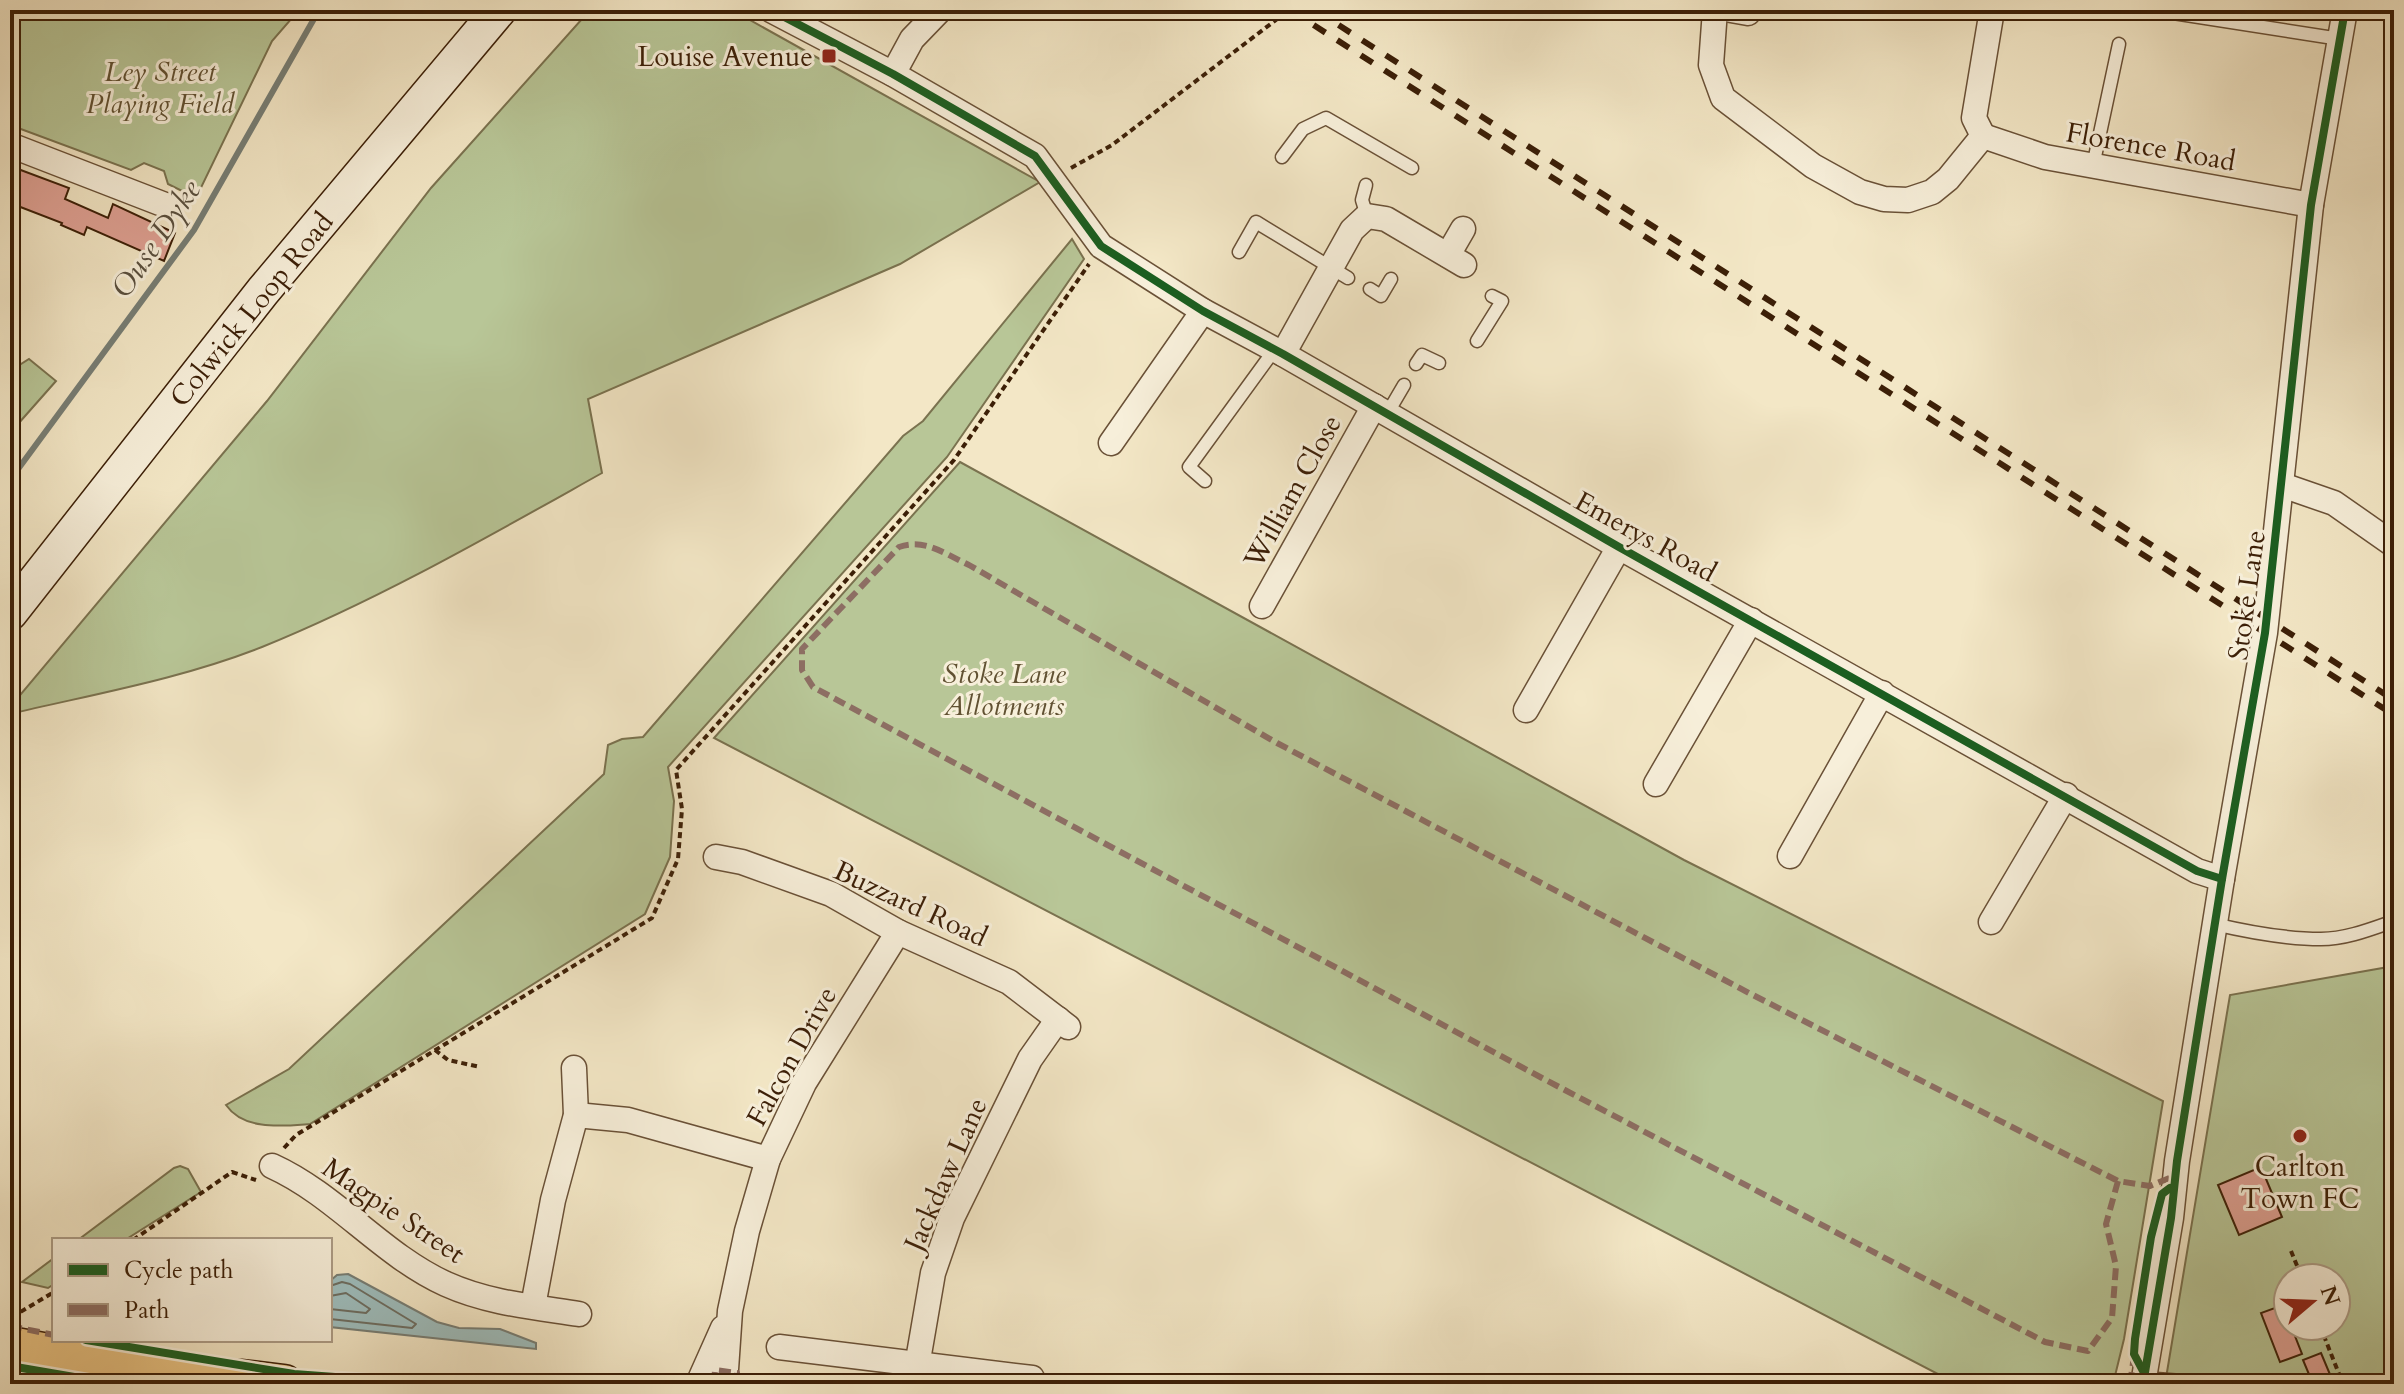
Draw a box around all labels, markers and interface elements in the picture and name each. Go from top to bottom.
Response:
place label: Louise Avenue [637,38,813,76]
marker: Louise Avenue [820,47,838,65]
park label: Ley Street Playing Field [86,53,235,123]
street label: Florence Road [2063,113,2239,181]
water label: Ouse Dyke [102,172,211,306]
street label: Colwick Loop Road [161,204,342,415]
street label: William Close [1235,408,1351,576]
street label: Emerys Road [1568,482,1724,592]
street label: Stoke Lane [2219,528,2275,663]
park label: Stoke Lane Allotments [942,655,1066,725]
street label: Buzzard Road [827,852,994,956]
street label: Falcon Drive [738,980,846,1133]
street label: Jackdaw Lane [894,1092,997,1261]
marker: Carlton Town FC [2291,1127,2309,1145]
place label: Carlton Town FC [2241,1148,2359,1218]
street label: Magpie Street [315,1149,472,1273]
legend [52,1238,332,1342]
text: Cycle path [124,1254,233,1287]
north arrow [2272,1262,2352,1342]
text: N [2313,1282,2347,1310]
text: Path [124,1294,169,1327]

